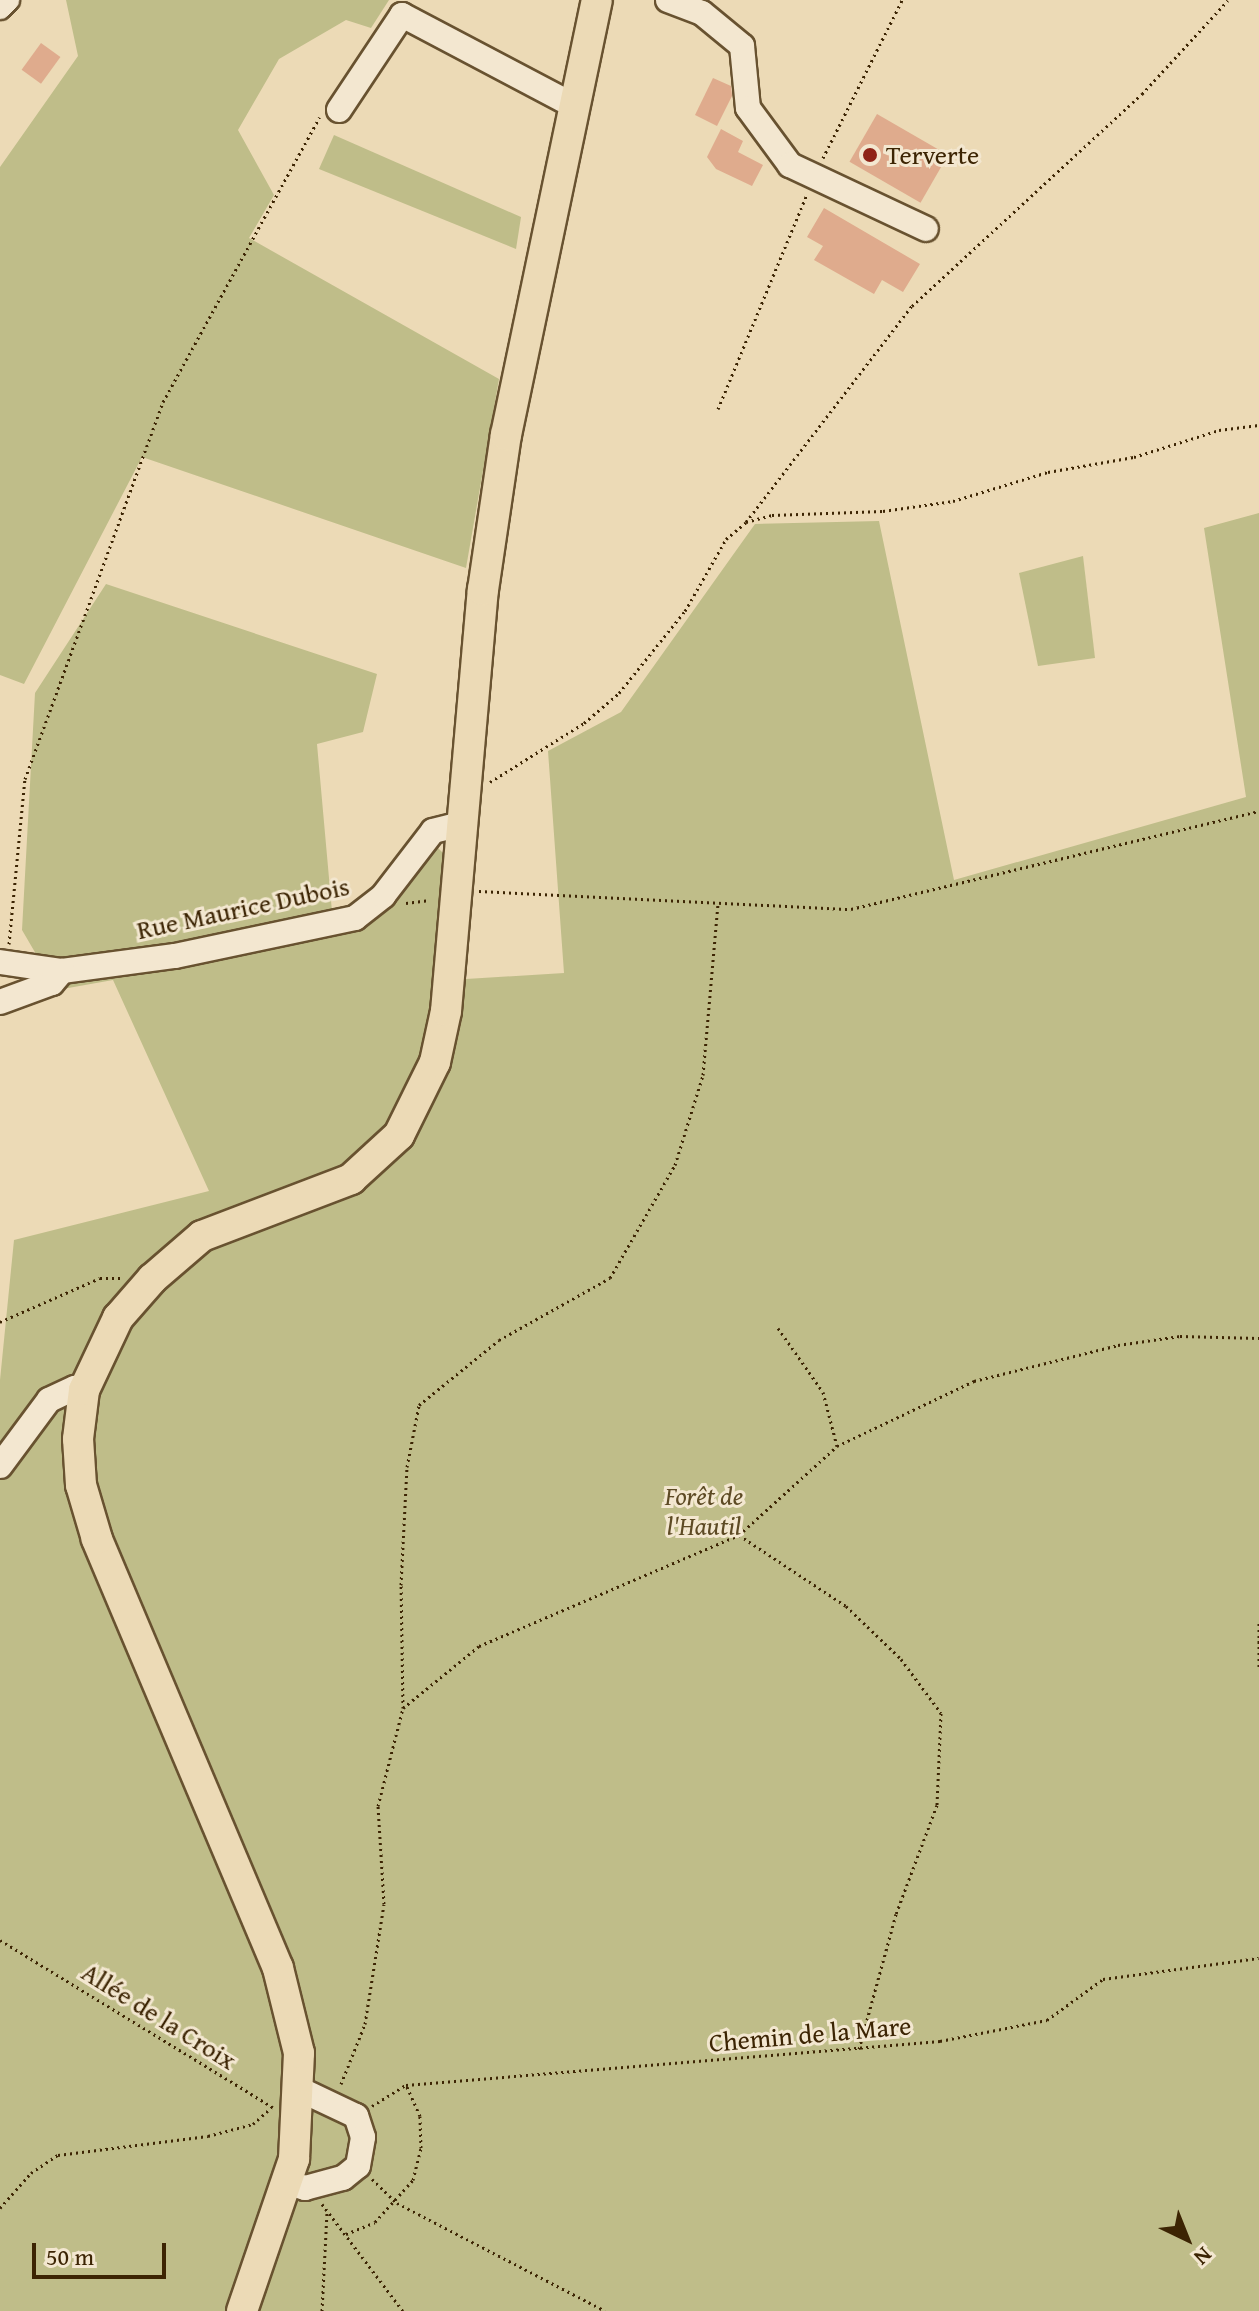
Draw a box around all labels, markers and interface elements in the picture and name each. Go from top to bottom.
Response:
place label: Terverte [886,139,979,171]
marker: Terverte [861,146,879,164]
street label: Rue Maurice Dubois [134,870,352,946]
park label: Forêt de l'Hautil [665,1480,743,1542]
street label: Allée de la Croix [76,1956,242,2076]
street label: Chemin de la Mare [708,2010,912,2058]
north arrow [1147,2199,1227,2279]
scale bar [36,2227,170,2277]
text: 50 m [46,2239,94,2274]
text: N [1187,2240,1220,2273]

